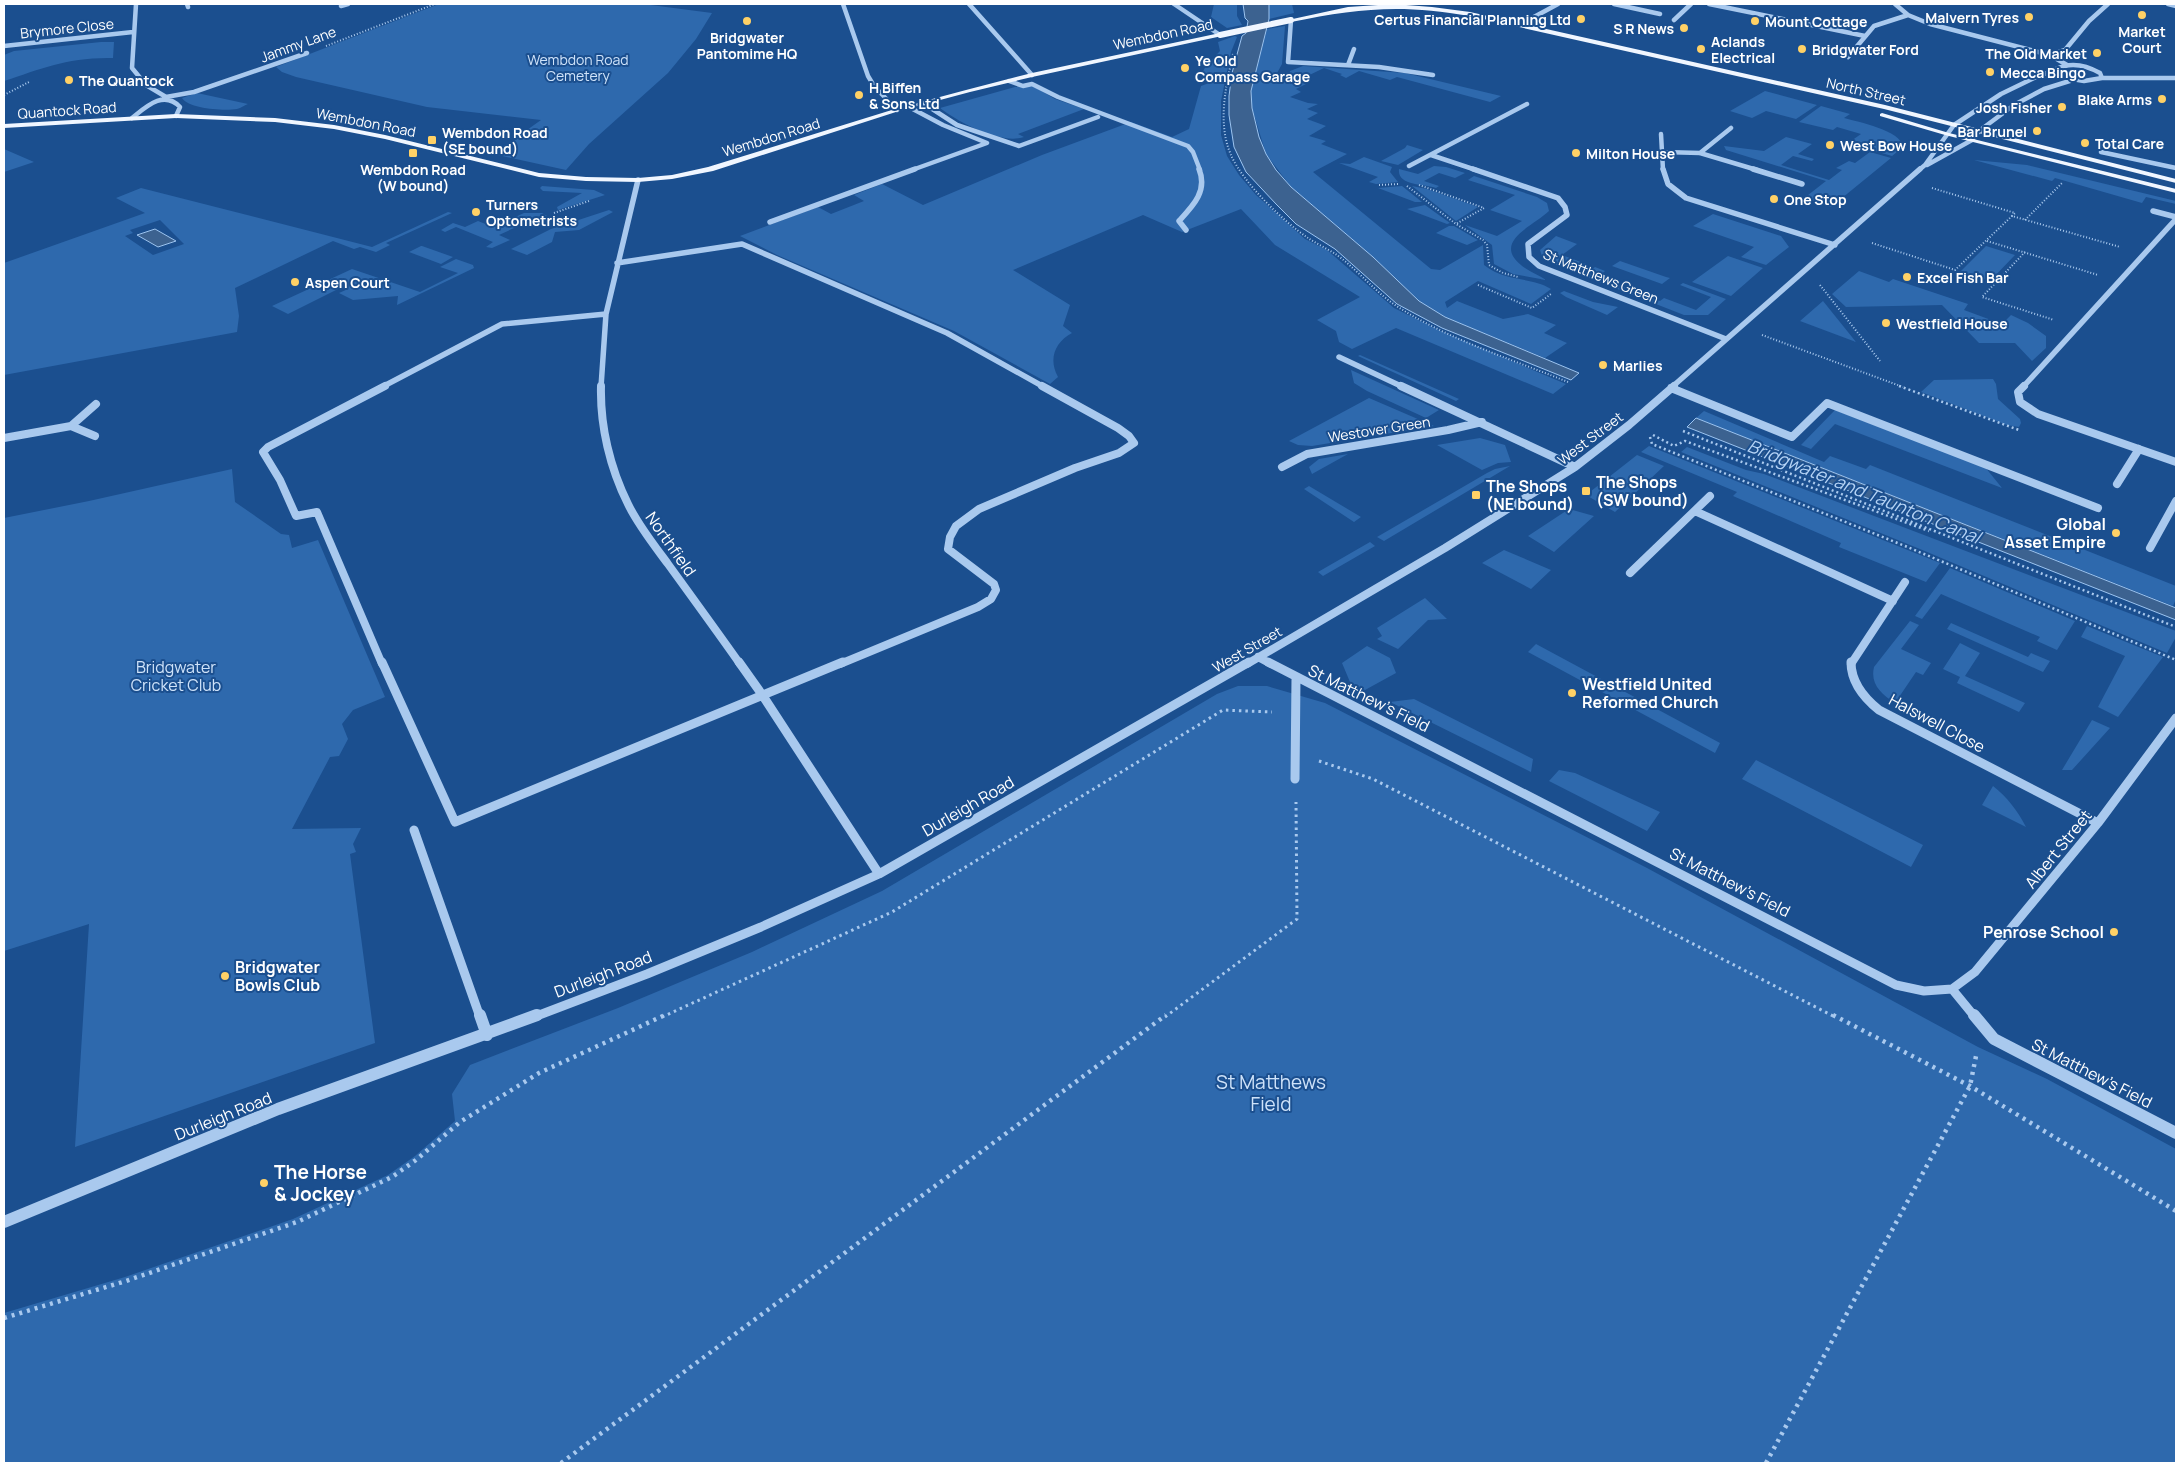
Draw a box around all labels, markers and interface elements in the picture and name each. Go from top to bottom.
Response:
place label: Malvern Tyres [1925,8,2019,27]
marker: Market Court [2136,9,2148,21]
place label: Certus Financial Planning Ltd [1374,10,1571,29]
marker: Malvern Tyres [2023,11,2035,23]
place label: Mount Cottage [1765,12,1867,31]
marker: Certus Financial Planning Ltd [1575,13,1587,25]
street label: Brymore Close [19,14,115,42]
street label: Wembdon Road [1111,14,1215,54]
marker: Bridgwater Pantomime HQ [741,15,753,27]
marker: Mount Cottage [1749,15,1761,27]
place label: S R News [1613,19,1674,38]
street label: Jammy Lane [257,22,339,66]
marker: S R News [1678,22,1690,34]
place label: Market Court [2118,22,2166,57]
place label: Bridgwater Pantomime HQ [697,28,798,63]
place label: Aclands Electrical [1711,32,1775,67]
place label: Bridgwater Ford [1812,40,1919,59]
marker: Aclands Electrical [1695,43,1707,55]
marker: Bridgwater Ford [1796,43,1808,55]
place label: The Old Market [1985,44,2087,63]
marker: The Old Market [2091,47,2103,59]
park label: Wembdon Road Cemetery [527,50,629,85]
place label: Ye Old Compass Garage [1195,51,1310,86]
marker: Ye Old Compass Garage [1179,62,1191,74]
place label: Mecca Bingo [2000,63,2086,82]
marker: Mecca Bingo [1984,66,1996,78]
place label: The Quantock [79,71,174,90]
street label: North Street [1825,73,1908,109]
marker: The Quantock [63,74,75,86]
place label: H Biffen & Sons Ltd [869,78,940,113]
marker: H Biffen & Sons Ltd [853,89,865,101]
place label: Blake Arms [2077,90,2152,109]
marker: Blake Arms [2156,93,2168,105]
street label: Quantock Road [17,97,117,123]
place label: Josh Fisher [1976,98,2052,117]
marker: Josh Fisher [2056,101,2068,113]
street label: Wembdon Road [314,103,418,141]
street label: Wembdon Road [720,113,822,161]
place label: Bar Brunel [1958,122,2027,141]
place label: Wembdon Road (SE bound) [442,123,548,158]
marker: Bar Brunel [2031,125,2043,137]
marker: Wembdon Road (SE bound) [426,134,438,146]
place label: Total Care [2095,134,2164,153]
place label: West Bow House [1840,136,1952,155]
marker: Total Care [2079,137,2091,149]
marker: West Bow House [1824,139,1836,151]
place label: Milton House [1586,144,1675,163]
marker: Wembdon Road (W bound) [407,147,419,159]
marker: Milton House [1570,147,1582,159]
place label: Wembdon Road (W bound) [360,160,466,195]
place label: One Stop [1784,190,1847,209]
marker: One Stop [1768,193,1780,205]
place label: Turners Optometrists [486,195,578,230]
marker: Turners Optometrists [470,206,482,218]
street label: St Matthews Green [1540,244,1662,308]
place label: Excel Fish Bar [1917,268,2009,287]
marker: Excel Fish Bar [1901,271,1913,283]
place label: Aspen Court [305,273,390,292]
marker: Aspen Court [289,276,301,288]
place label: Westfield House [1896,314,2008,333]
marker: Westfield House [1880,317,1892,329]
place label: Marlies [1613,356,1663,375]
marker: Marlies [1597,359,1609,371]
street label: West Street [1553,407,1627,469]
street label: Westover Green [1327,412,1431,446]
water label: Bridgwater and Taunton Canal [1744,433,1987,550]
place label: The Shops (SW bound) [1596,471,1689,511]
place label: The Shops (NE bound) [1486,475,1574,515]
marker: The Shops (SW bound) [1580,485,1592,497]
marker: The Shops (NE bound) [1470,489,1482,501]
street label: Northfield [641,507,701,581]
place label: Global Asset Empire [2004,513,2106,553]
marker: Global Asset Empire [2110,527,2122,539]
street label: West Street [1209,621,1286,677]
park label: Bridgwater Cricket Club [131,656,221,696]
street label: St Matthew's Field [1305,659,1433,737]
place label: Westfield United Reformed Church [1582,673,1718,713]
marker: Westfield United Reformed Church [1566,687,1578,699]
street label: Halswell Close [1885,688,1989,758]
street label: Durleigh Road [918,771,1018,841]
street label: Albert Street [2020,805,2096,893]
street label: St Matthew's Field [1666,842,1794,922]
place label: Penrose School [1983,921,2104,943]
marker: Penrose School [2108,926,2120,938]
street label: Durleigh Road [551,945,655,1003]
place label: Bridgwater Bowls Club [235,956,320,996]
marker: Bridgwater Bowls Club [219,970,231,982]
street label: St Matthew's Field [2028,1033,2156,1113]
park label: St Matthews Field [1216,1069,1326,1117]
street label: Durleigh Road [171,1087,275,1145]
place label: The Horse & Jockey [274,1159,367,1207]
marker: The Horse & Jockey [258,1177,270,1189]

